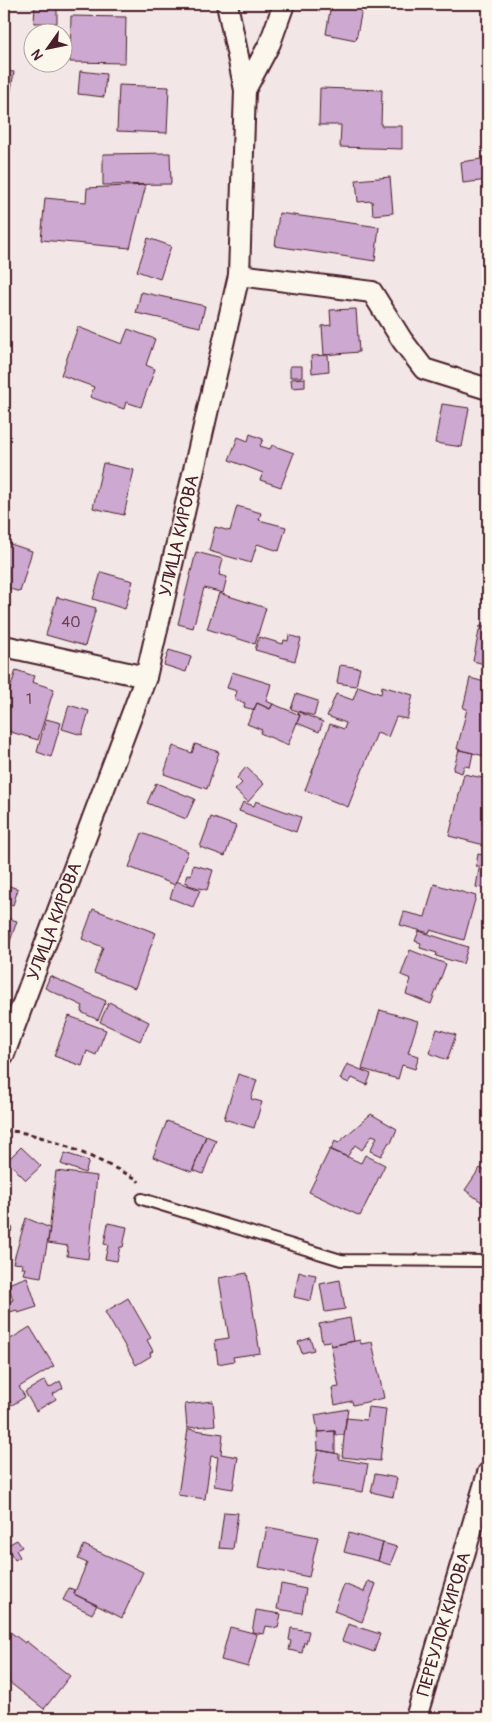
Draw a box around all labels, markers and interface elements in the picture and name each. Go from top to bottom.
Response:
north arrow [22,22,72,72]
text: N [28,46,47,63]
street label: УЛИЦА КИРОВА [154,472,204,599]
house number: 40 [62,613,80,632]
house number: 1 [26,690,32,709]
street label: УЛИЦА КИРОВА [21,859,87,983]
street label: ПЕРЕУЛОК КИРОВА [412,1549,476,1699]

